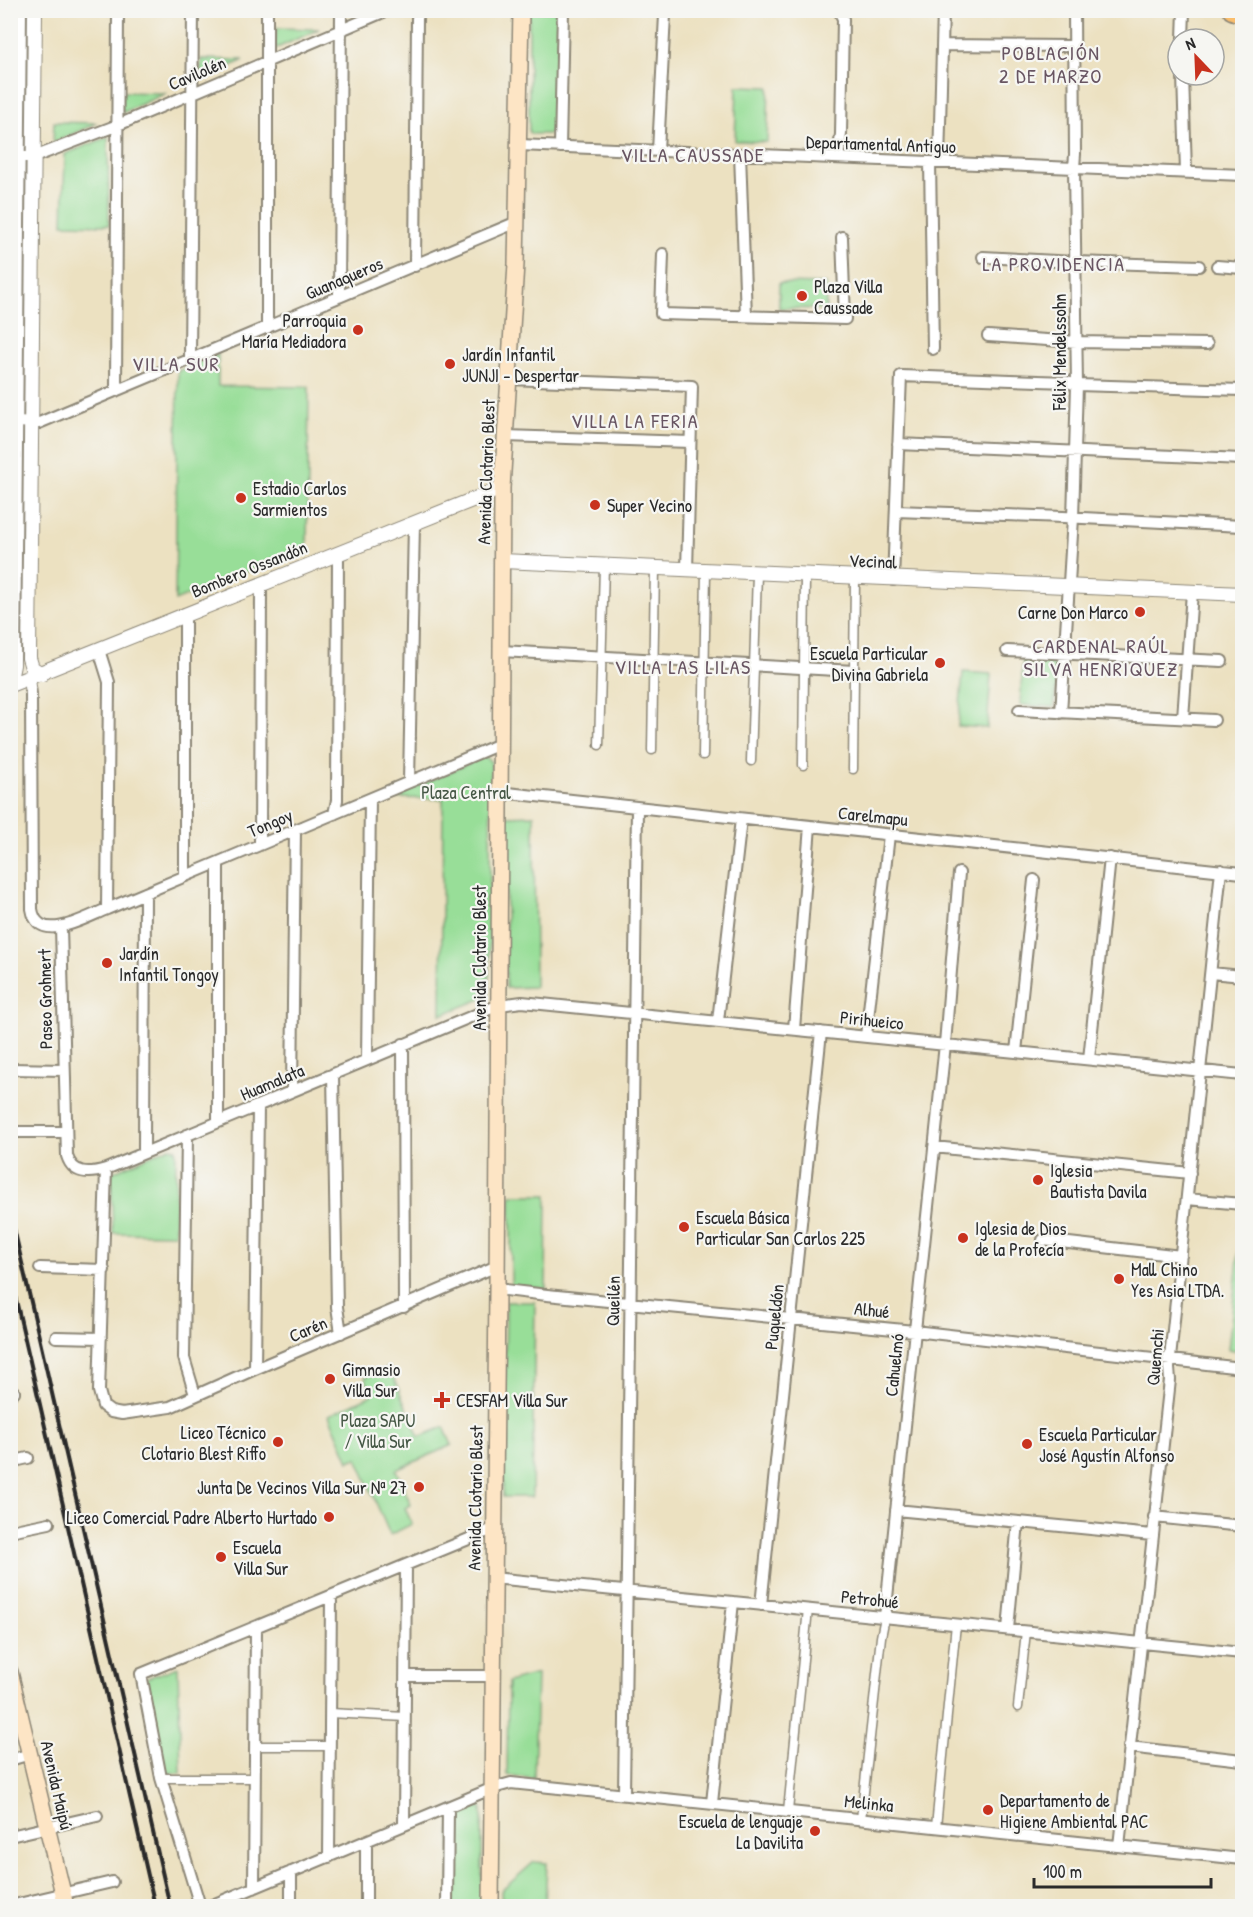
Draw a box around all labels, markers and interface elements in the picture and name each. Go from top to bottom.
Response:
north arrow [1166,27,1226,87]
text: N [1182,31,1199,55]
district label: POBLACIÓN 2 DE MARZO [999,39,1103,89]
street label: Cavilolén [164,50,230,96]
street label: Departamental Antiguo [806,129,956,159]
district label: VILLA CAUSSADE [621,141,765,168]
street label: Guanaqueros [301,250,387,306]
district label: LA PROVIDENCIA [983,250,1125,277]
place label: Plaza Villa Caussade [814,274,882,320]
marker: Plaza Villa Caussade [795,289,809,303]
street label: Félix Mendelssohn [1047,294,1072,411]
place label: Parroquia María Mediadora [242,308,346,354]
marker: Parroquia María Mediadora [351,323,365,337]
place label: Jardín Infantil JUNJI - Despertar [462,342,579,388]
district label: VILLA SUR [132,350,220,377]
marker: Jardín Infantil JUNJI - Despertar [443,357,457,371]
street label: Avenida Clotario Blest [471,398,501,545]
district label: VILLA LA FERIA [571,407,699,434]
place label: Estadio Carlos Sarmientos [253,476,346,522]
marker: Estadio Carlos Sarmientos [234,491,248,505]
place label: Super Vecino [607,493,692,518]
marker: Super Vecino [588,498,602,512]
street label: Bombero Ossandón [187,534,311,604]
street label: Vecinal [848,548,898,574]
place label: Carne Don Marco [1018,600,1128,625]
marker: Carne Don Marco [1133,605,1147,619]
district label: CARDENAL RAÚL SILVA HENRIQUEZ [1023,632,1179,682]
place label: Escuela Particular Divina Gabriela [810,641,928,687]
district label: VILLA LAS LILAS [614,653,752,680]
marker: Escuela Particular Divina Gabriela [933,656,947,670]
park label: Plaza Central [421,780,511,805]
street label: Carelmapu [837,800,909,832]
street label: Tongoy [244,802,297,844]
street label: Avenida Clotario Blest [467,885,492,1031]
place label: Jardín Infantil Tongoy [119,941,219,987]
street label: Paseo Grohnert [32,948,58,1049]
marker: Jardín Infantil Tongoy [100,956,114,970]
street label: Pirihueico [839,1004,905,1036]
street label: Huamalata [236,1057,308,1107]
place label: Iglesia Bautista Davila [1050,1158,1147,1204]
marker: Iglesia Bautista Davila [1031,1173,1045,1187]
place label: Escuela Básica Particular San Carlos 225 [696,1205,865,1251]
place label: Iglesia de Dios de la Profecía [975,1216,1067,1262]
marker: Escuela Básica Particular San Carlos 225 [677,1220,691,1234]
marker: Iglesia de Dios de la Profecía [956,1231,970,1245]
place label: Mall Chino Yes Asia LTDA. [1131,1257,1224,1303]
marker: Mall Chino Yes Asia LTDA. [1112,1272,1126,1286]
street label: Queilén [600,1276,626,1326]
street label: Puqueldón [758,1283,790,1351]
street label: Alhué [853,1296,891,1324]
street label: Carén [285,1310,331,1348]
street label: Quemchi [1140,1328,1170,1386]
street label: Cahuelmó [878,1332,910,1398]
place label: Gimnasio Villa Sur [342,1357,400,1403]
marker: Gimnasio Villa Sur [323,1372,337,1386]
place label: CESFAM Villa Sur [456,1388,568,1413]
marker: CESFAM Villa Sur [433,1391,451,1409]
park label: Plaza SAPU / Villa Sur [340,1408,416,1454]
place label: Liceo Técnico Clotario Blest Riffo [141,1420,266,1466]
place label: Escuela Particular José Agustín Alfonso [1039,1422,1174,1468]
street label: Avenida Clotario Blest [461,1424,489,1571]
marker: Liceo Técnico Clotario Blest Riffo [271,1435,285,1449]
marker: Escuela Particular José Agustín Alfonso [1020,1437,1034,1451]
place label: Junta De Vecinos Villa Sur Nª 27 [197,1475,407,1500]
marker: Junta De Vecinos Villa Sur Nª 27 [412,1480,426,1494]
place label: Liceo Comercial Padre Alberto Hurtado [67,1505,317,1530]
marker: Liceo Comercial Padre Alberto Hurtado [322,1510,336,1524]
place label: Escuela Villa Sur [233,1535,289,1581]
marker: Escuela Villa Sur [214,1550,228,1564]
street label: Petrohué [840,1584,900,1614]
street label: Avenida Maipú [35,1738,79,1832]
street label: Melinka [843,1788,895,1818]
place label: Departamento de Higiene Ambiental PAC [1000,1788,1148,1834]
marker: Departamento de Higiene Ambiental PAC [981,1803,995,1817]
place label: Escuela de lenguaje La Davilita [679,1809,803,1855]
marker: Escuela de lenguaje La Davilita [808,1824,822,1838]
scale bar [1034,1851,1211,1889]
text: 100 m [1043,1859,1082,1884]

